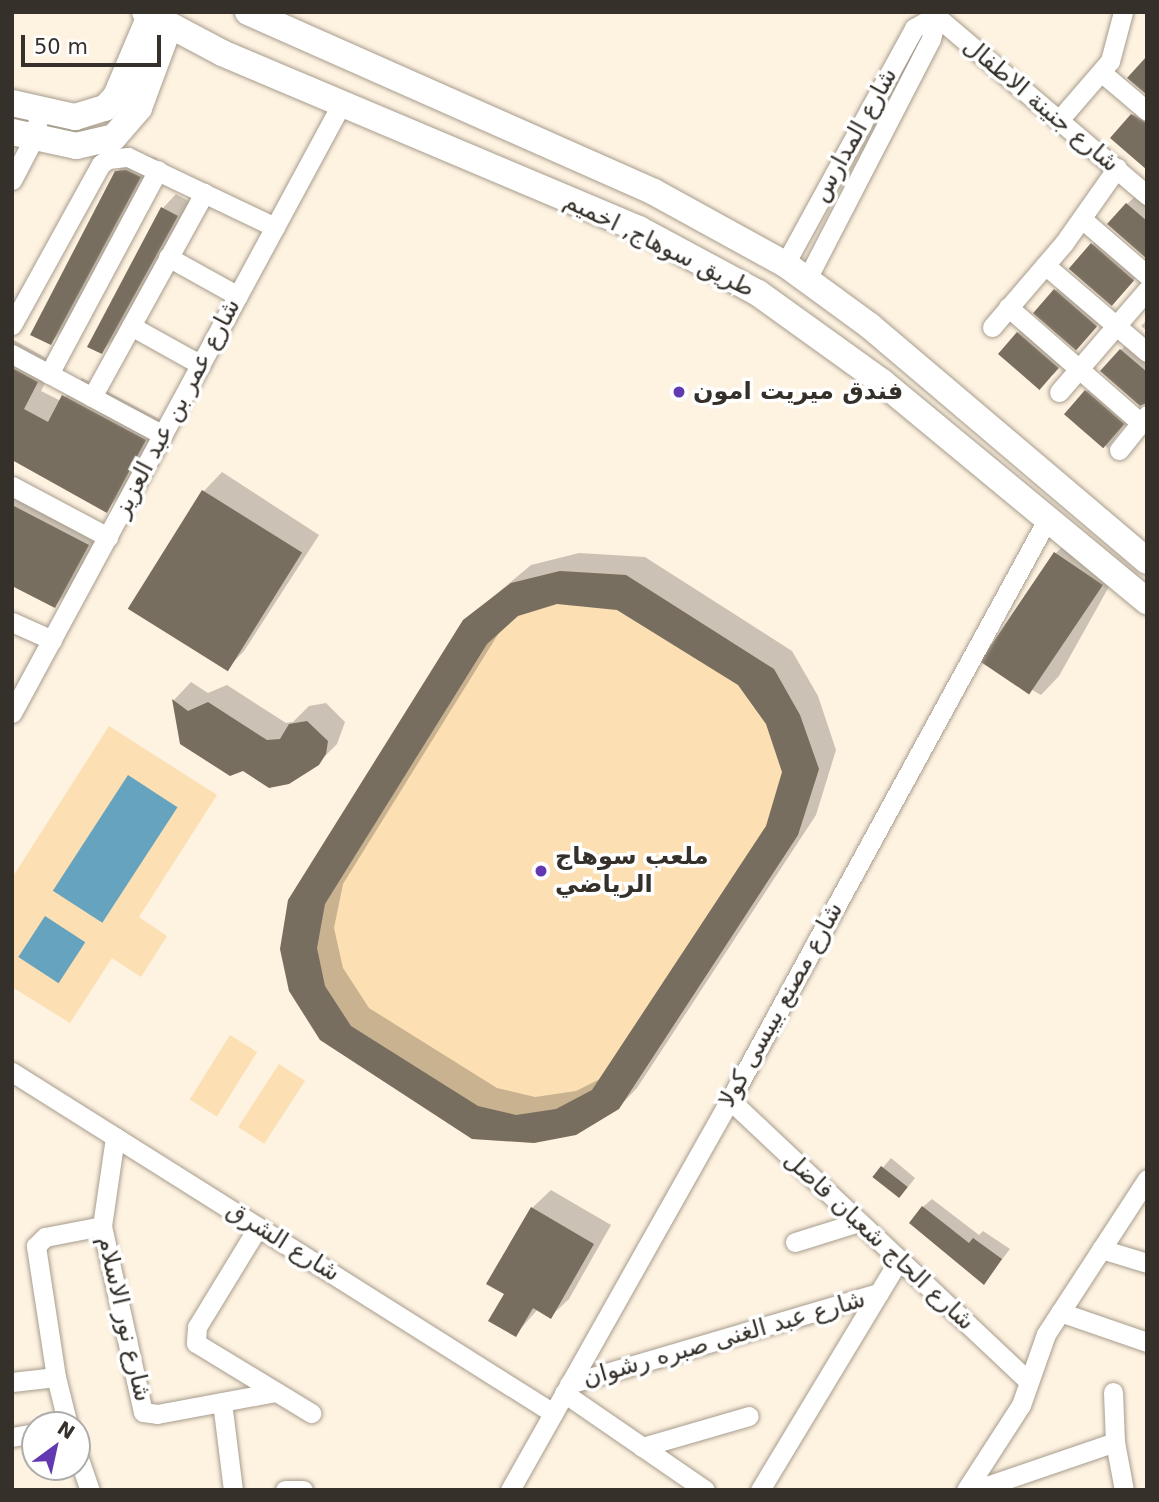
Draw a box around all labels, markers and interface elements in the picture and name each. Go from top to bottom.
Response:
scale bar [24,21,164,65]
street label: شارع جنينة الاطفال [957,32,1125,178]
text: 50 m [34,35,88,59]
street label: شارع المدارس [806,63,904,207]
street label: طريق سوهاج, اخميم [559,186,759,304]
street label: شارع عمر بن عبد العزيز [107,294,247,522]
place label: فندق ميريت امون [693,378,903,406]
marker: فندق ميريت امون [671,384,687,400]
place label: ملعب سوهاج الرياضي [555,843,709,899]
marker: ملعب سوهاج الرياضي [533,863,549,879]
street label: شارع مصنع بيبسى كولا [713,897,849,1113]
street label: شارع الحاج شعبان فاضل [778,1145,980,1337]
street label: شارع الشرق [221,1196,345,1288]
street label: شارع نور الاسلام [91,1233,157,1405]
street label: شارع عبد الغنى صبره رشوان [579,1285,869,1393]
north arrow [21,1411,91,1481]
text: N [54,1417,79,1444]

